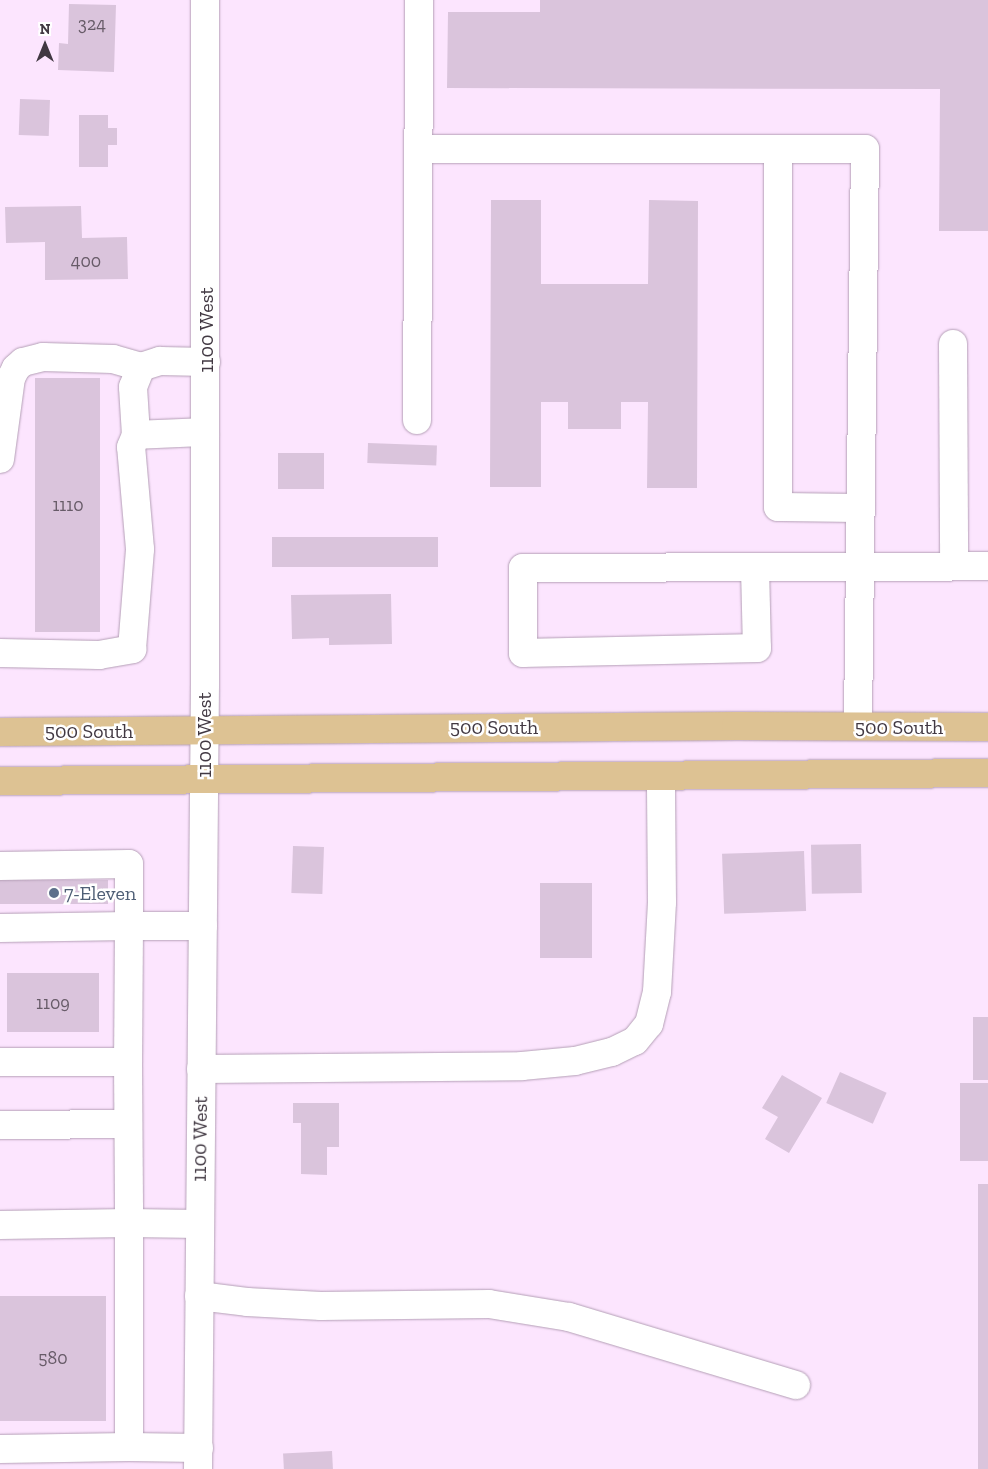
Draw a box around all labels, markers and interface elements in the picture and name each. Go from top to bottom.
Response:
house number: 324 [78,13,106,35]
north arrow [20,20,70,70]
text: N [40,21,50,38]
house number: 400 [71,250,101,272]
street label: 1100 West [194,287,218,373]
house number: 1110 [52,494,84,516]
street label: 1100 West [192,692,216,778]
street label: 500 South [450,715,538,739]
street label: 500 South [855,715,943,739]
street label: 500 South [45,719,133,743]
place label: 7-Eleven [64,881,136,905]
marker: 7-Eleven [48,887,60,899]
house number: 1109 [36,992,70,1014]
street label: 1100 West [187,1096,213,1182]
house number: 580 [38,1347,68,1369]

